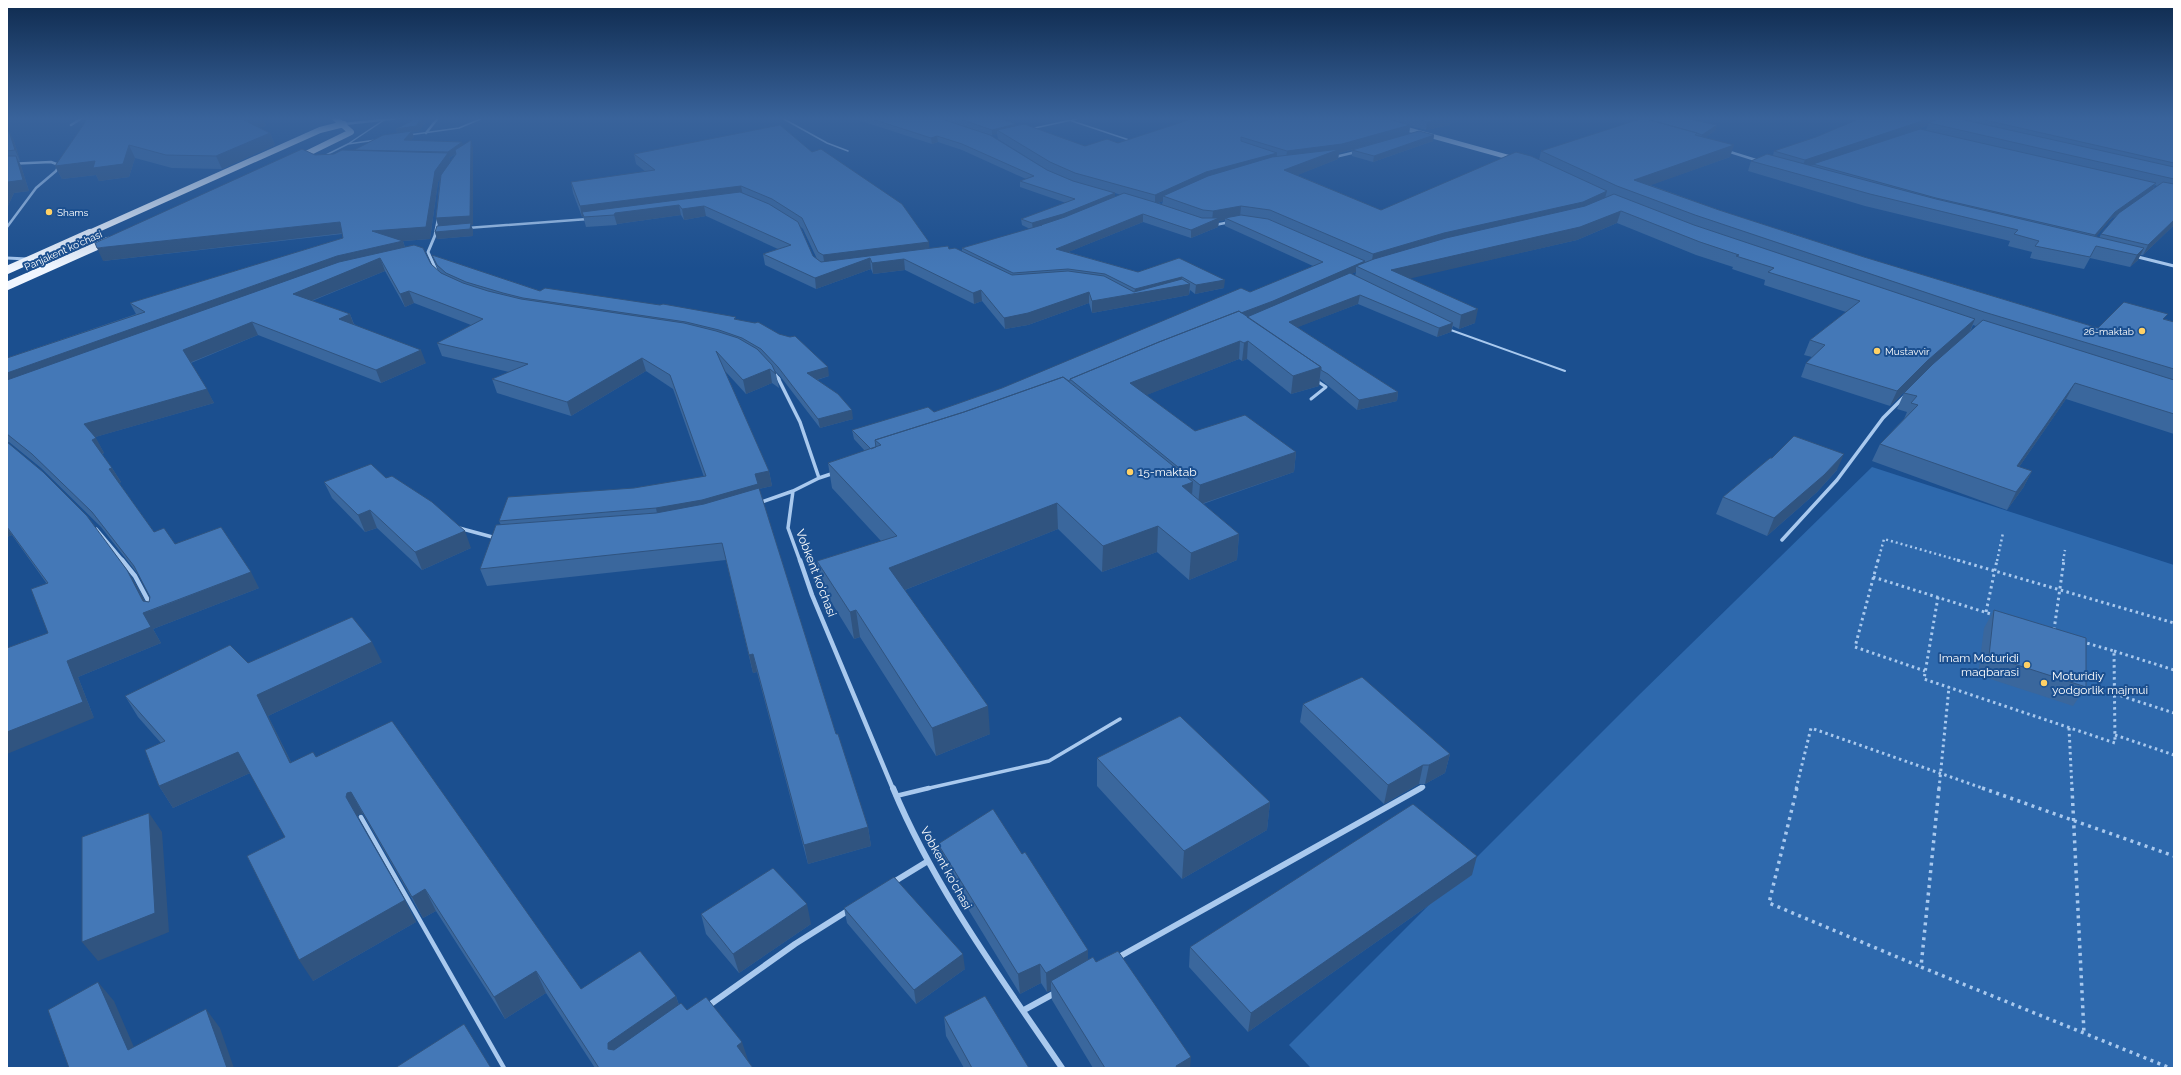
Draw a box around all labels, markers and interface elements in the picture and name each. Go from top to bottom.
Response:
marker: Shams [44,207,54,217]
place label: Shams [57,207,89,218]
street label: Panjakent ko'chasi [23,228,104,273]
place label: 26-maktab [2084,326,2134,337]
marker: 26-maktab [2137,326,2147,336]
marker: Mustavvir [1872,346,1882,356]
place label: Mustavvir [1885,346,1930,357]
place label: 15-maktab [1138,465,1197,479]
marker: 15-maktab [1125,467,1135,477]
street label: Vobkent ko'chasi [793,527,839,619]
place label: Imam Moturidi maqbarasi [1939,651,2019,679]
marker: Imam Moturidi maqbarasi [2022,660,2032,670]
place label: Moturidiy yodgorlik majmui [2052,669,2148,697]
marker: Moturidiy yodgorlik majmui [2039,678,2049,688]
street label: Vobkent ko'chasi [917,824,975,912]

